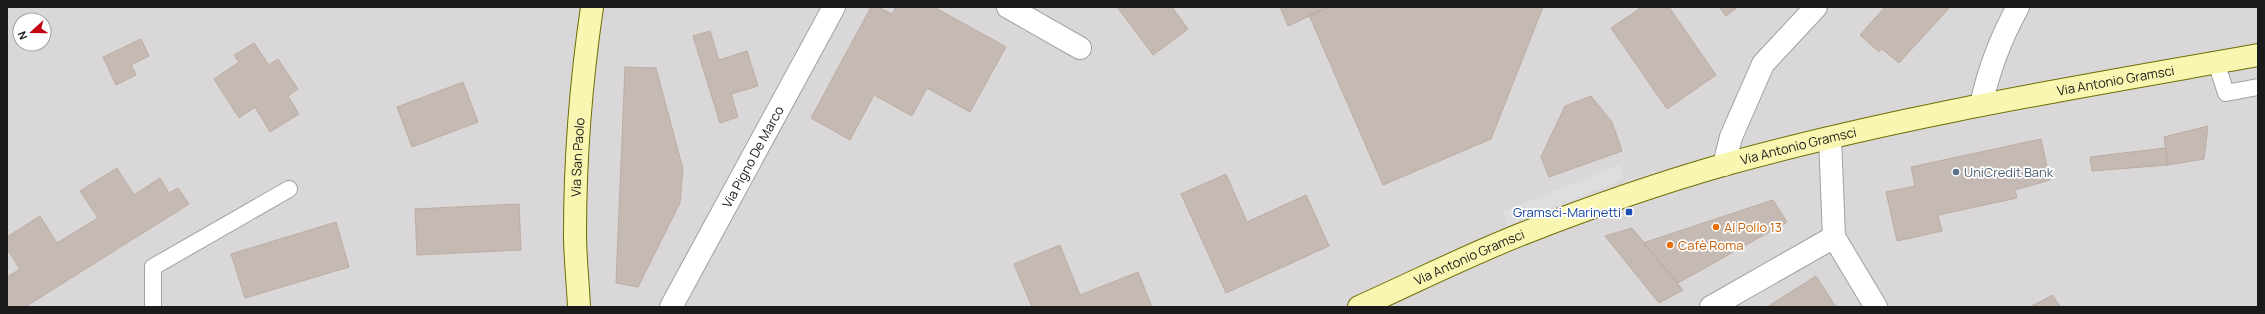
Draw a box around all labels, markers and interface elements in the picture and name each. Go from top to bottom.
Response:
north arrow [12,12,52,52]
text: N [14,29,31,42]
street label: Via Antonio Gramsci [2055,61,2176,100]
street label: Via Pigno De Marco [718,102,788,211]
street label: Via San Paolo [566,117,589,197]
street label: Via Antonio Gramsci [1738,123,1858,169]
place label: UniCredit Bank [1964,163,2054,181]
marker: UniCredit Bank [1951,167,1961,177]
place label: Gramsci-Marinetti [1513,203,1621,221]
marker: Gramsci-Marinetti [1624,207,1634,217]
place label: Al Pollo 13 [1724,218,1782,236]
marker: Al Pollo 13 [1711,222,1721,232]
street label: Via Antonio Gramsci [1411,225,1527,289]
place label: Cafè Roma [1678,236,1743,254]
marker: Cafè Roma [1665,240,1675,250]

